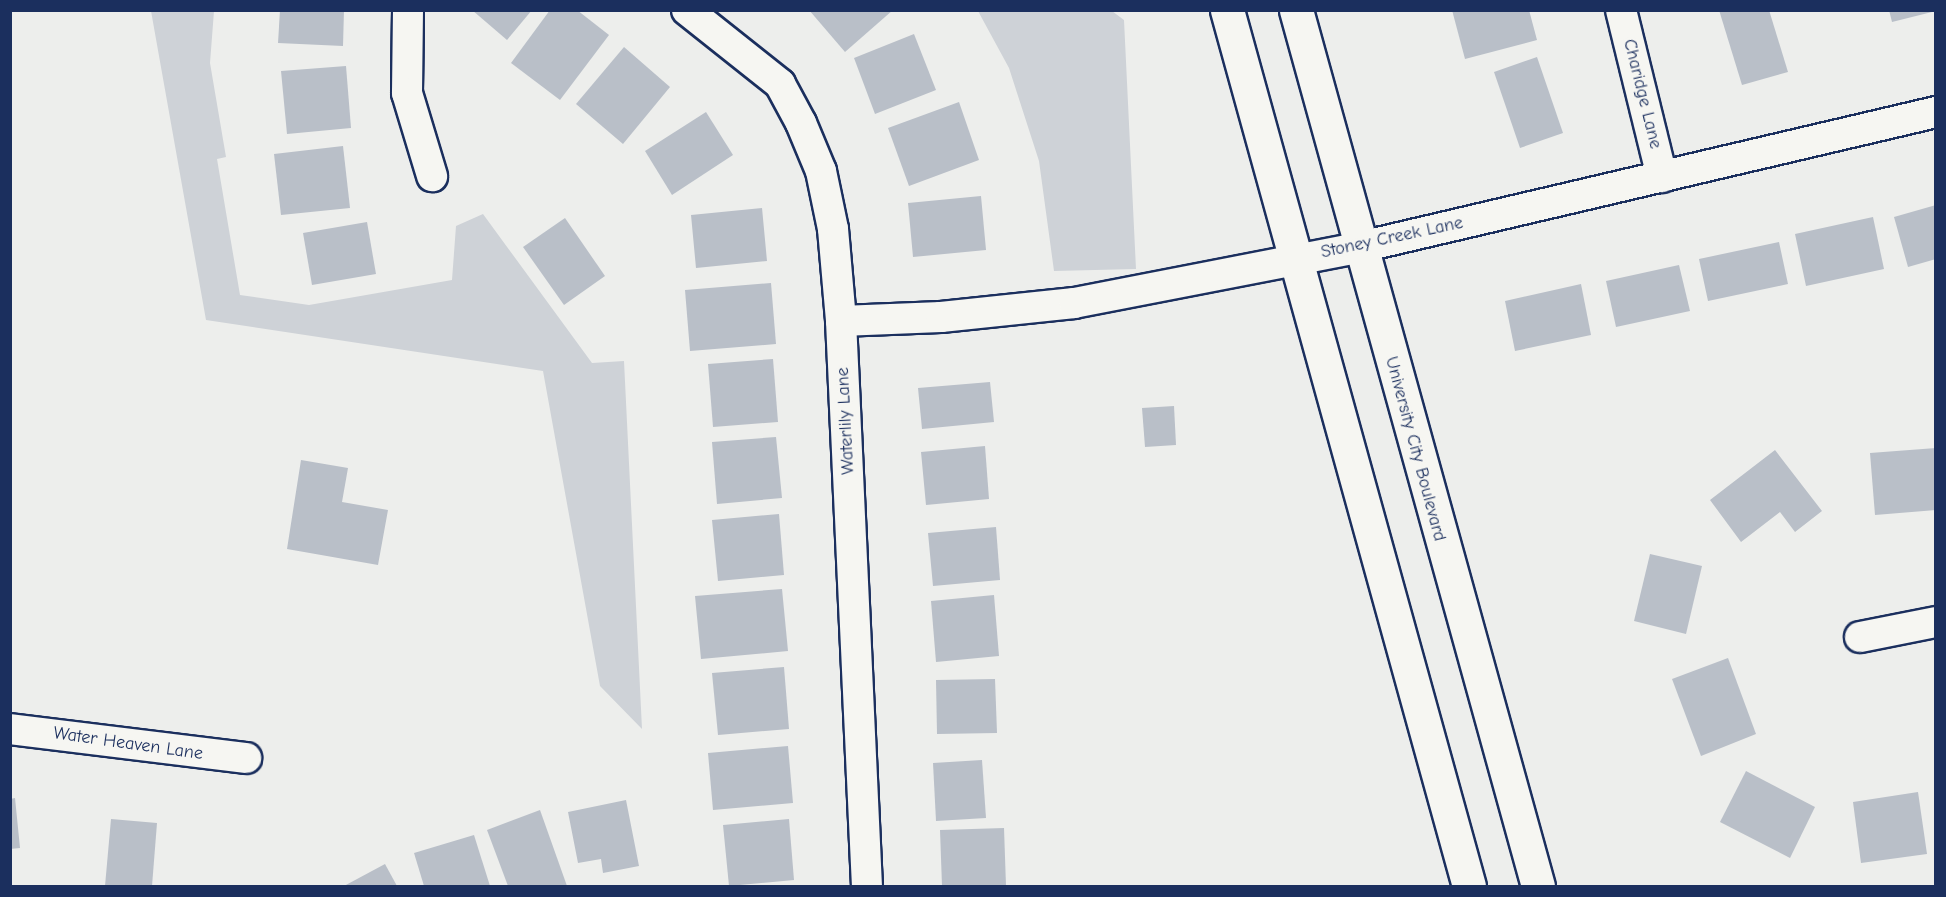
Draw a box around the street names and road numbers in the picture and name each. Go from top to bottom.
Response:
street label: Charidge Lane [1618,37,1666,151]
street label: Stoney Creek Lane [1319,212,1465,264]
street label: University City Boulevard [1380,354,1450,544]
street label: Waterlily Lane [832,367,860,475]
street label: Water Heaven Lane [52,723,204,765]

